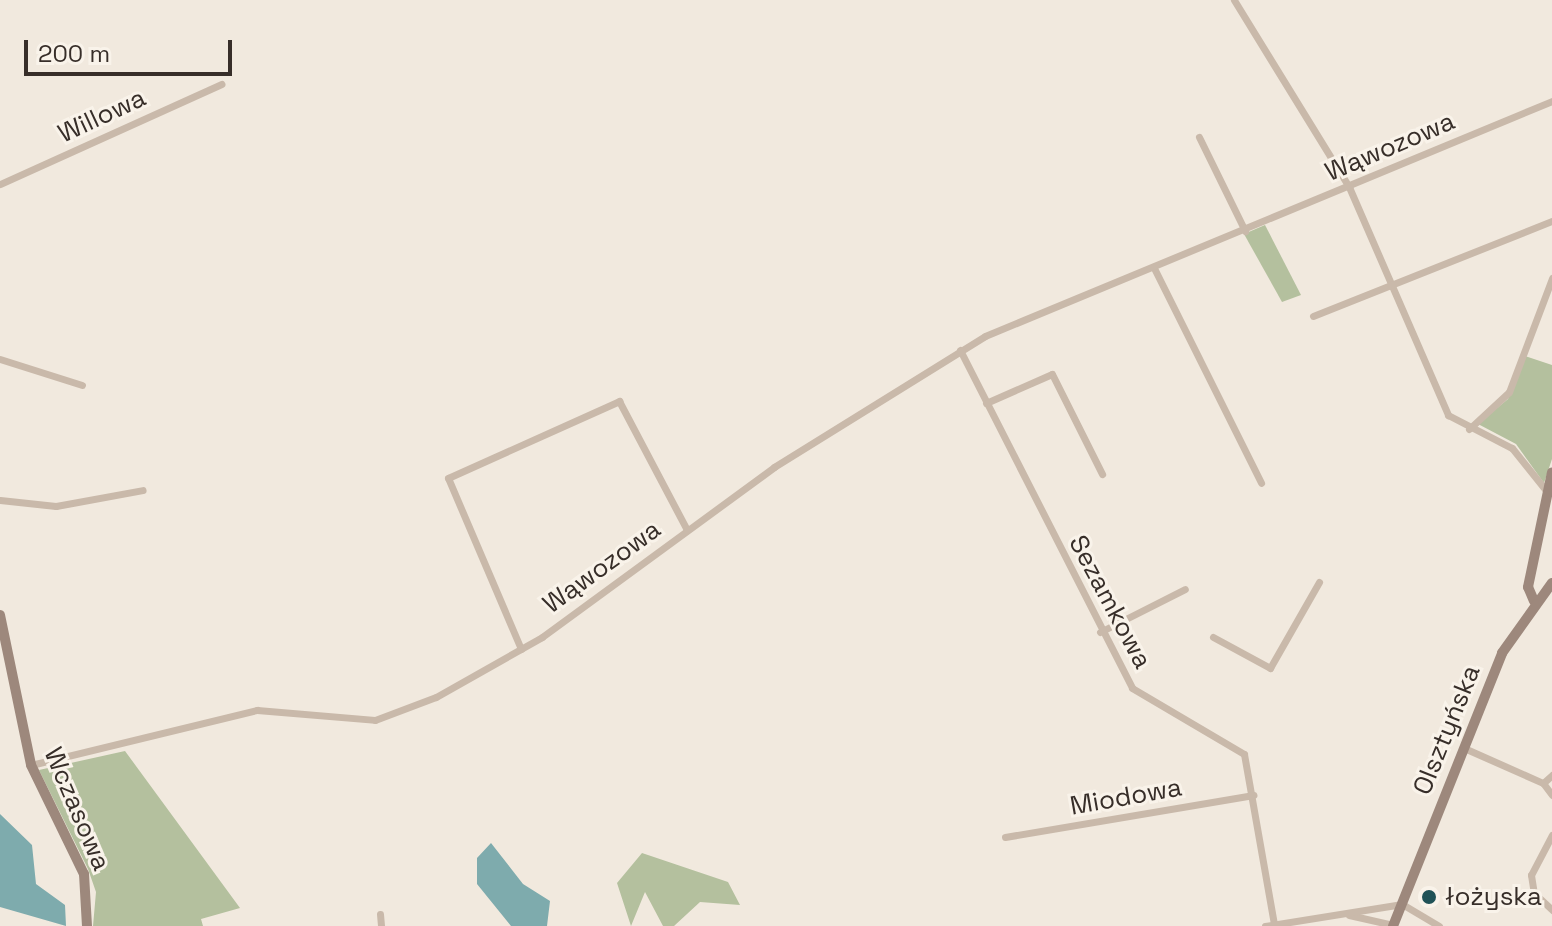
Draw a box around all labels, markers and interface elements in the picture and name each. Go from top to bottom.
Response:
scale bar [28,24,236,74]
text: 200 m [38,38,110,69]
street label: Willowa [53,82,151,150]
street label: Wąwozowa [1320,106,1460,188]
street label: Wąwozowa [537,514,667,620]
street label: Sezamkowa [1062,530,1158,674]
street label: Olsztyńska [1407,661,1487,799]
street label: Wczasowa [37,743,117,875]
street label: Miodowa [1068,772,1184,822]
place label: łożyska [1445,881,1542,913]
marker: łożyska [1420,888,1438,906]

